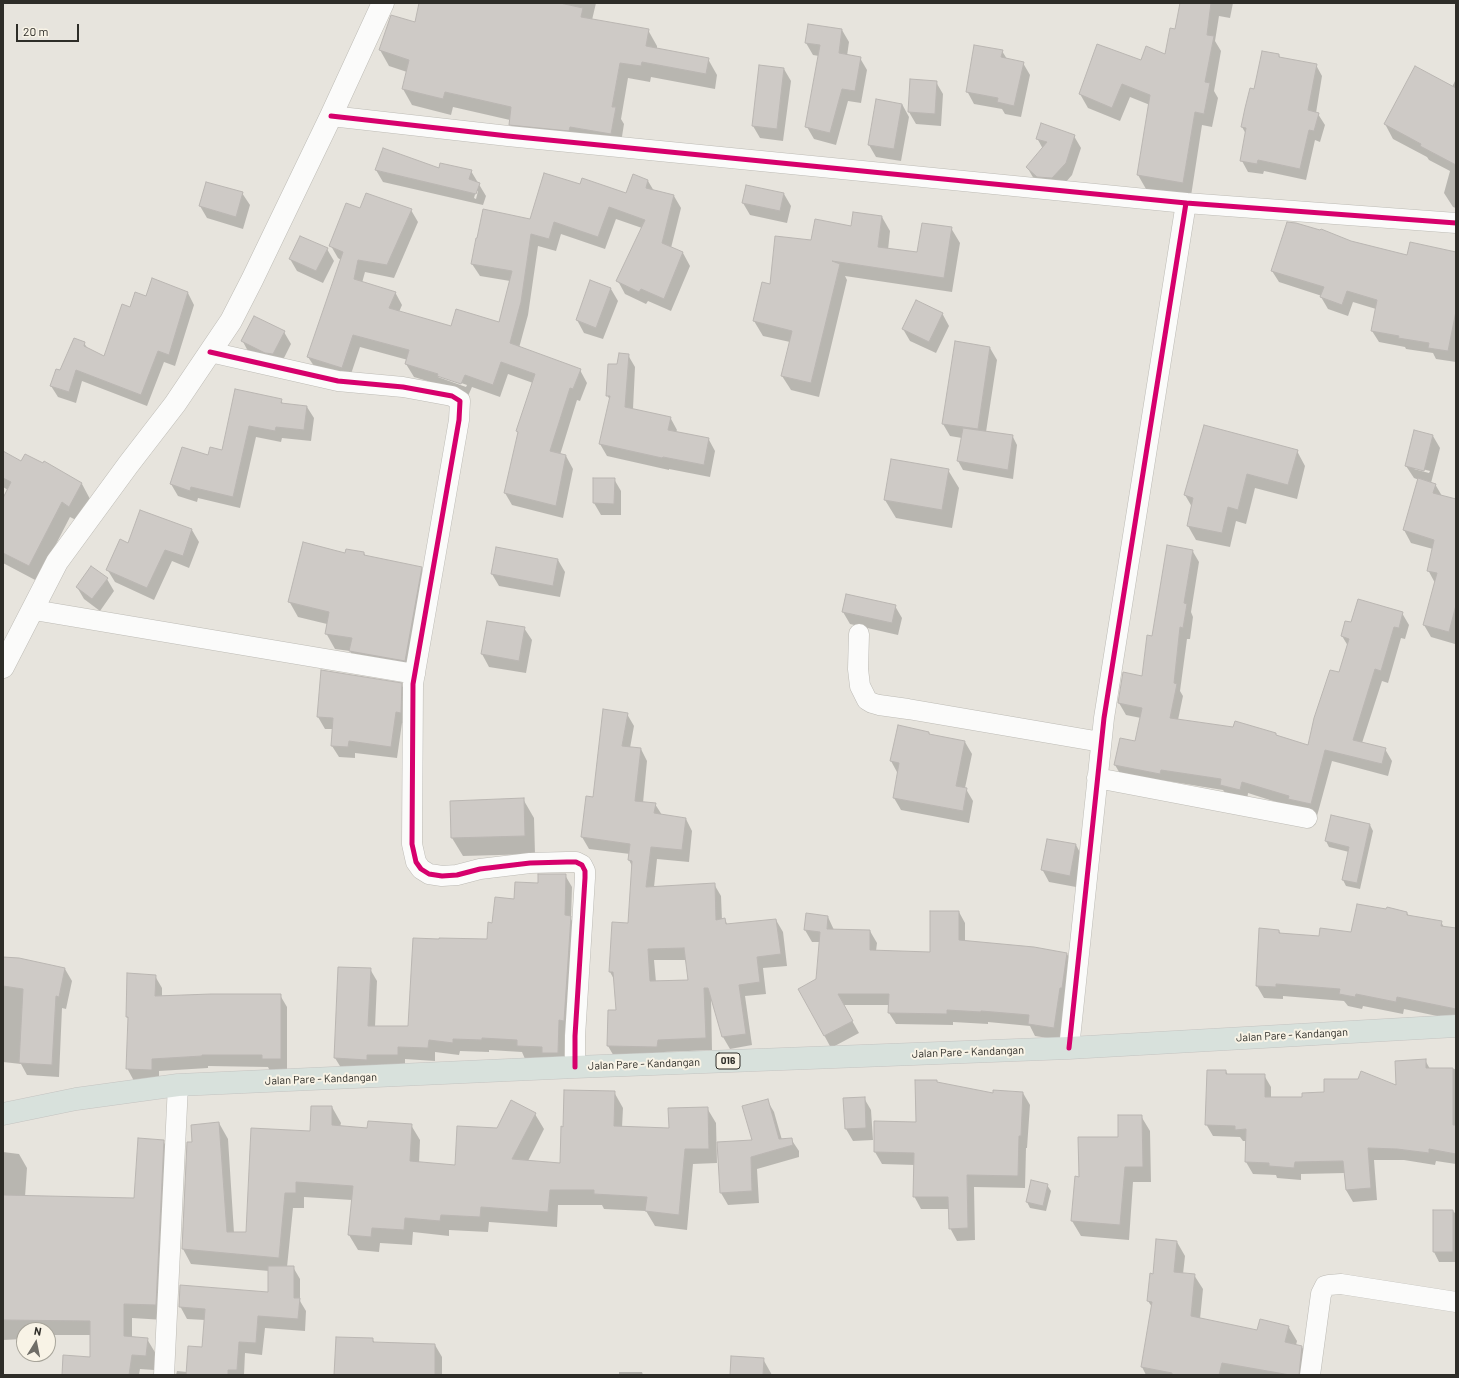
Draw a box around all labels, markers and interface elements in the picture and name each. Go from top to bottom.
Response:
scale bar [18,16,81,42]
text: 20 m [23,24,49,38]
street label: Jalan Pare - Kandangan [1236,1025,1348,1045]
street label: Jalan Pare - Kandangan [912,1043,1024,1061]
road number: 016 [716,1053,740,1069]
street label: Jalan Pare - Kandangan [588,1055,700,1073]
street label: Jalan Pare - Kandangan [265,1070,377,1088]
north arrow [16,1322,56,1362]
text: N [33,1324,43,1338]

